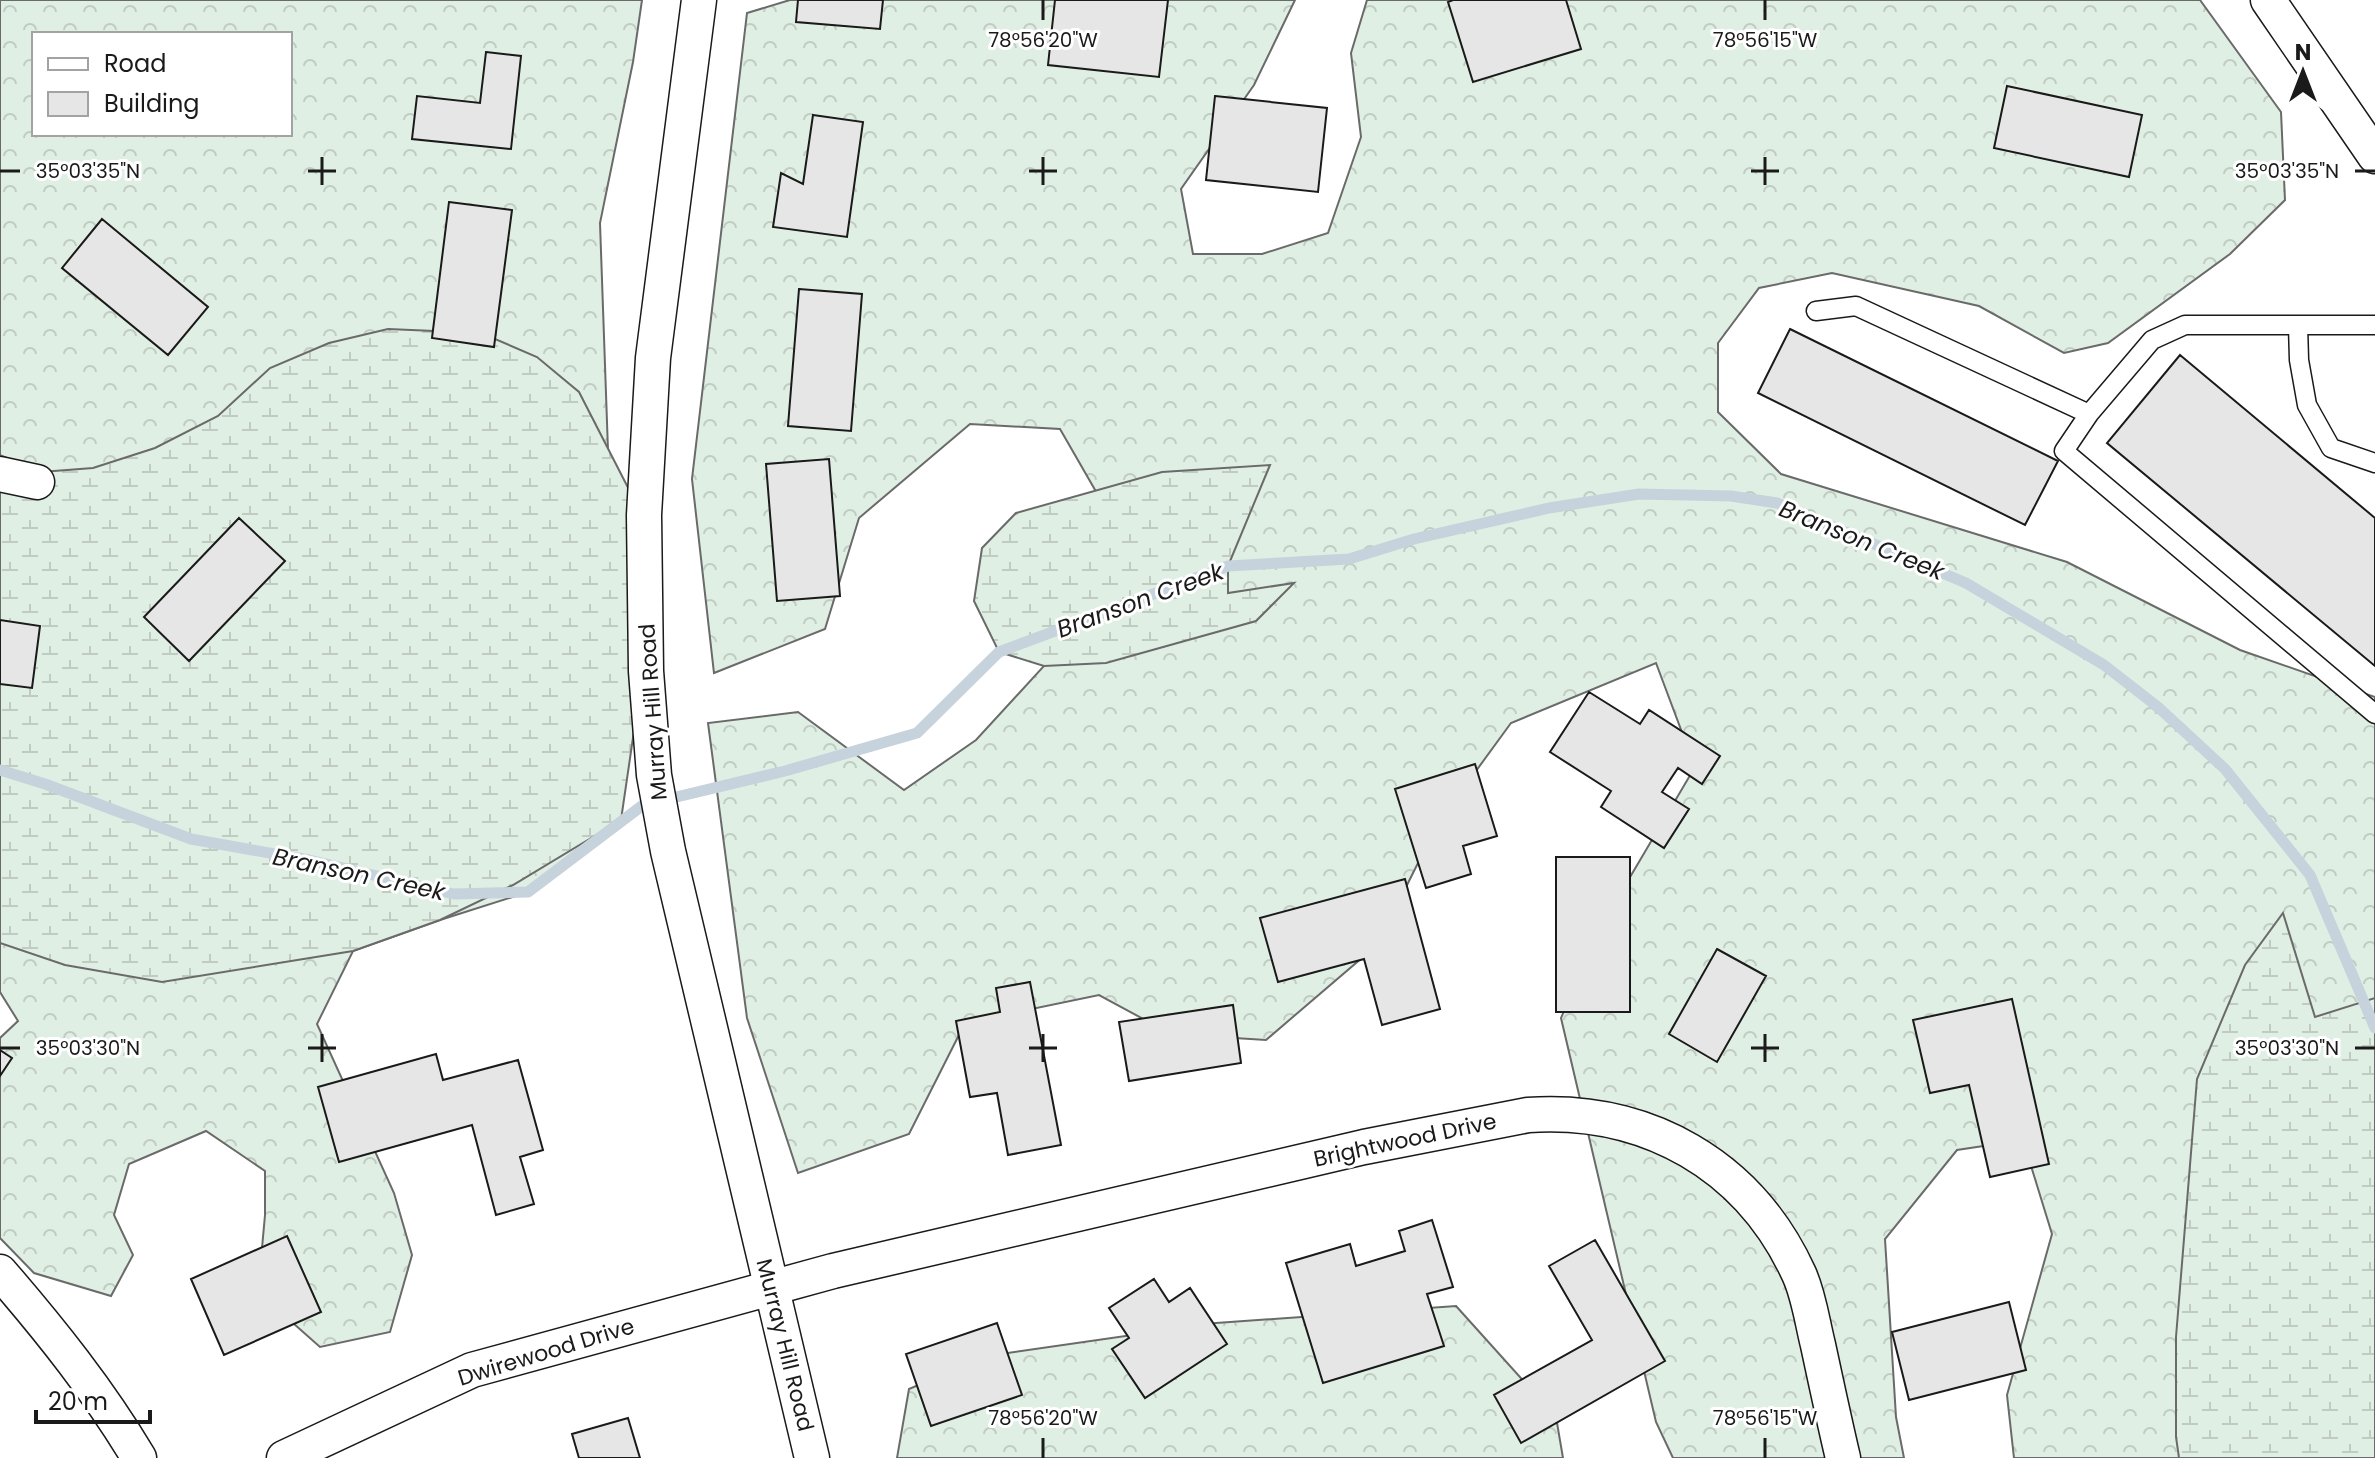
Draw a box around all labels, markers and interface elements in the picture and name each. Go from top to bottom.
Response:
text: 78°56'20"W [988,26,1098,54]
text: 78°56'15"W [1713,26,1818,54]
legend [32,32,292,136]
north arrow [2263,32,2343,112]
text: N [2295,37,2311,68]
text: Road [104,47,166,80]
text: Building [104,87,200,120]
text: 35°03'35"N [36,157,140,185]
text: 35°03'35"N [2235,157,2339,185]
water label: Branson Creek [1775,492,1951,589]
water label: Branson Creek [1052,554,1230,645]
street label: Murray Hill Road [631,623,675,801]
water label: Branson Creek [270,840,450,909]
text: 35°03'30"N [36,1034,140,1062]
text: 35°03'30"N [2235,1034,2339,1062]
street label: Brightwood Drive [1311,1105,1499,1175]
street label: Murray Hill Road [749,1255,821,1435]
street label: Dwirewood Drive [454,1310,638,1394]
scale bar [36,1374,150,1424]
text: 20 m [48,1385,108,1418]
text: 78°56'20"W [988,1404,1098,1432]
text: 78°56'15"W [1713,1404,1818,1432]

